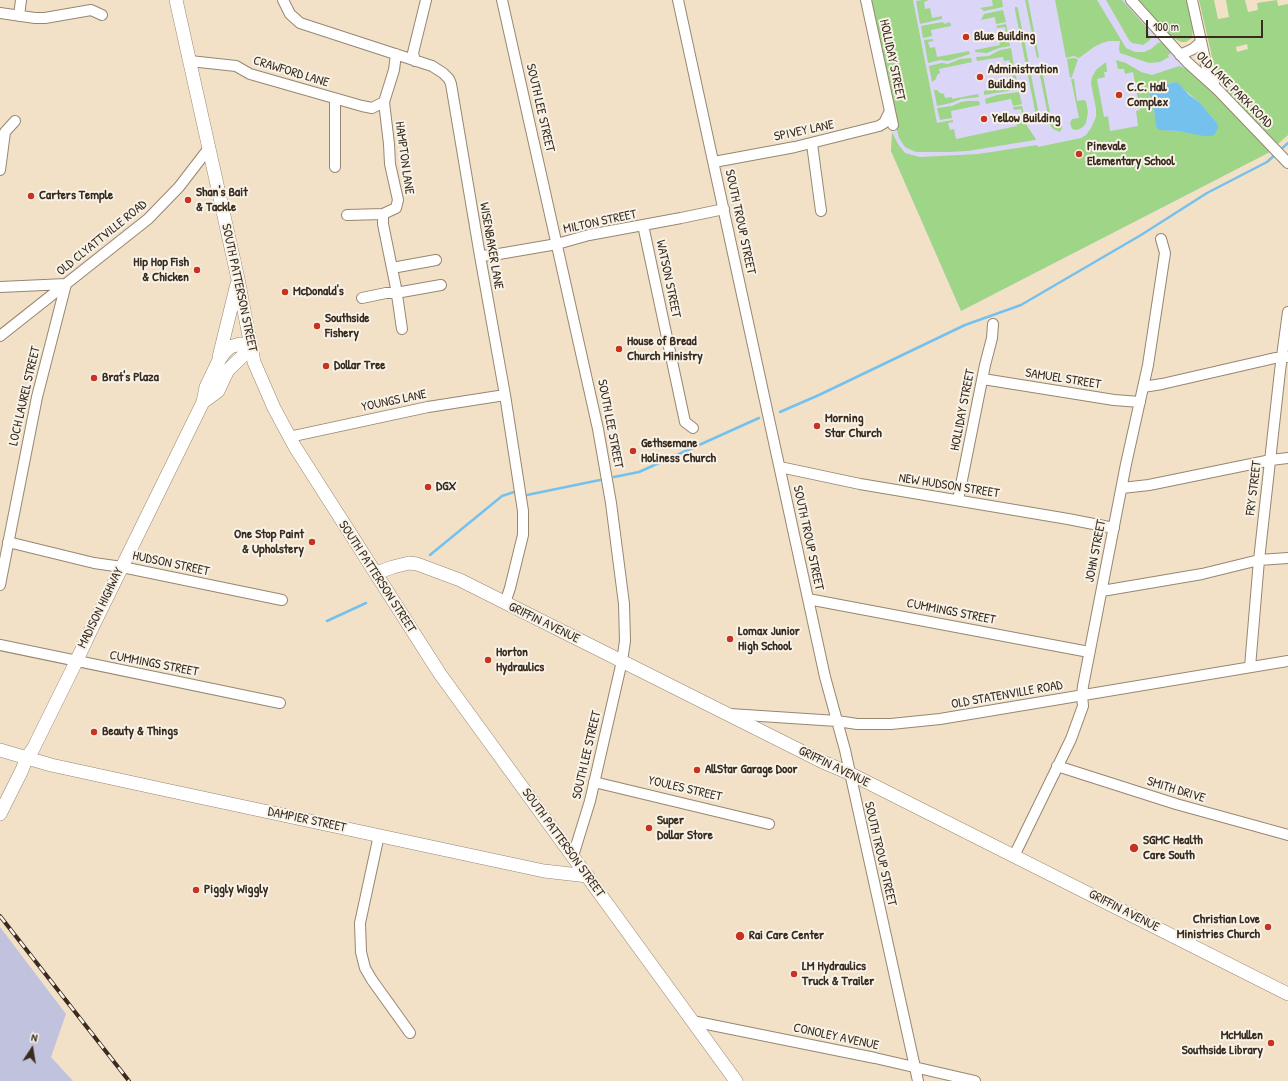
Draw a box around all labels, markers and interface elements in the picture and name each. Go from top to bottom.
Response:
scale bar [1148,12,1265,38]
street label: HOLLIDAY STREET [876,18,908,102]
text: 100 m [1153,18,1179,35]
place label: Blue Building [974,29,1035,45]
marker: Blue Building [961,32,971,42]
street label: OLD LAKE PARK ROAD [1192,48,1276,132]
street label: CRAWFORD LANE [251,53,331,91]
street label: SOUTH LEE STREET [522,62,558,154]
place label: Administration Building [988,62,1058,93]
marker: Administration Building [975,72,985,82]
place label: C.C. Hall Complex [1127,80,1168,111]
marker: C.C. Hall Complex [1114,90,1124,100]
place label: Yellow Building [992,111,1061,127]
marker: Yellow Building [979,114,989,124]
street label: SPIVEY LANE [773,117,835,145]
street label: HAMPTON LANE [391,121,417,195]
place label: Pinevale Elementary School [1087,139,1175,170]
marker: Pinevale Elementary School [1074,149,1084,159]
street label: SOUTH TROUP STREET [721,168,759,276]
place label: Shan's Bait & Tackle [196,185,248,216]
place label: Carters Temple [39,188,113,204]
marker: Carters Temple [26,191,36,201]
marker: Shan's Bait & Tackle [183,195,193,205]
street label: OLD CLYATTVILLE ROAD [54,197,150,279]
street label: WISENBAKER LANE [476,201,506,291]
street label: MILTON STREET [562,207,638,237]
street label: SOUTH PATTERSON STREET [218,223,260,353]
street label: WATSON STREET [652,239,684,319]
place label: Hip Hop Fish & Chicken [133,255,189,286]
marker: Hip Hop Fish & Chicken [192,265,202,275]
place label: McDonald's [293,284,344,300]
marker: McDonald's [280,287,290,297]
place label: Southside Fishery [325,311,369,342]
marker: Southside Fishery [312,321,322,331]
place label: House of Bread Church Ministry [627,334,703,365]
marker: House of Bread Church Ministry [614,344,624,354]
street label: LOCH LAUREL STREET [6,345,44,447]
place label: Dollar Tree [334,358,386,374]
marker: Dollar Tree [321,361,331,371]
street label: SAMUEL STREET [1024,365,1102,393]
street label: HOLLIDAY STREET [947,368,979,452]
place label: Brat's Plaza [102,370,159,386]
marker: Brat's Plaza [89,373,99,383]
street label: SOUTH LEE STREET [594,378,626,470]
street label: YOUNGS LANE [360,387,428,415]
place label: Morning Star Church [825,411,882,442]
marker: Morning Star Church [812,421,822,431]
place label: Gethsemane Holiness Church [641,436,716,467]
marker: Gethsemane Holiness Church [628,446,638,456]
street label: FRY STREET [1243,460,1265,516]
street label: NEW HUDSON STREET [898,470,1000,502]
place label: DGX [436,479,456,495]
marker: DGX [423,482,433,492]
street label: SOUTH TROUP STREET [789,484,827,592]
street label: SOUTH PATTERSON STREET [335,518,419,636]
street label: JOHN STREET [1082,518,1110,584]
place label: One Stop Paint & Upholstery [234,527,304,558]
marker: One Stop Paint & Upholstery [307,537,317,547]
street label: HUDSON STREET [131,548,211,580]
street label: MADISON HIGHWAY [75,565,127,651]
street label: CUMMINGS STREET [905,596,997,628]
street label: GRIFFIN AVENUE [506,599,582,647]
place label: Lomax Junior High School [738,624,800,655]
marker: Lomax Junior High School [725,634,735,644]
place label: Horton Hydraulics [496,645,544,676]
street label: CUMMINGS STREET [108,648,200,680]
marker: Horton Hydraulics [483,655,493,665]
street label: OLD STATENVILLE ROAD [950,678,1064,712]
street label: SOUTH LEE STREET [569,709,605,801]
place label: Beauty & Things [102,724,178,740]
marker: Beauty & Things [89,727,99,737]
street label: GRIFFIN AVENUE [796,743,872,791]
place label: AllStar Garage Door [705,762,798,778]
marker: AllStar Garage Door [692,765,702,775]
street label: YOULES STREET [647,773,723,805]
street label: SMITH DRIVE [1145,774,1207,806]
street label: SOUTH PATTERSON STREET [518,786,608,900]
street label: SOUTH TROUP STREET [860,800,900,908]
street label: DAMPIER STREET [266,804,348,836]
place label: Super Dollar Store [657,813,713,844]
marker: Super Dollar Store [644,823,654,833]
place label: SGMC Health Care South [1143,833,1203,864]
marker: SGMC Health Care South [1128,842,1140,854]
place label: Piggly Wiggly [204,882,268,898]
marker: Piggly Wiggly [191,885,201,895]
street label: GRIFFIN AVENUE [1086,887,1162,935]
place label: Christian Love Ministries Church [1177,912,1260,943]
marker: Christian Love Ministries Church [1263,922,1273,932]
place label: Rai Care Center [749,928,824,944]
marker: Rai Care Center [734,930,746,942]
place label: LM Hydraulics Truck & Trailer [802,959,874,990]
marker: LM Hydraulics Truck & Trailer [789,969,799,979]
street label: CONOLEY AVENUE [792,1020,880,1054]
place label: McMullen Southside Library [1182,1028,1263,1059]
north arrow [12,1029,52,1069]
text: N [30,1030,39,1045]
marker: McMullen Southside Library [1266,1038,1276,1048]

